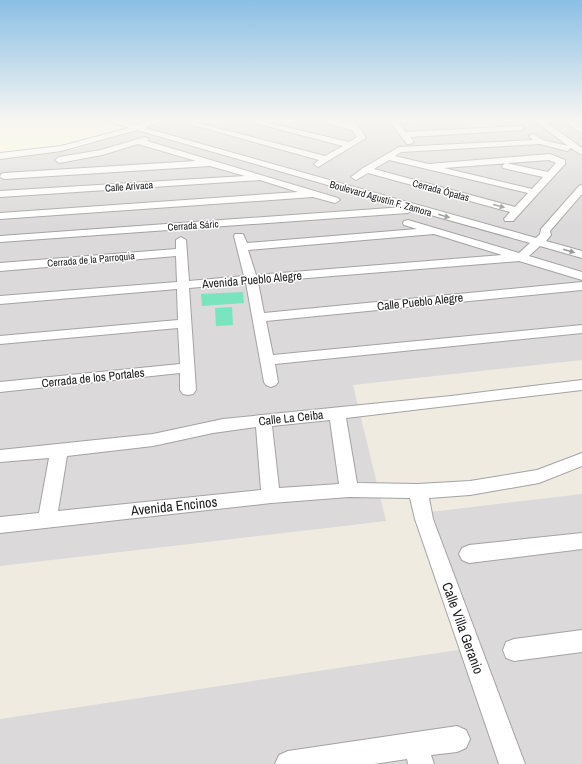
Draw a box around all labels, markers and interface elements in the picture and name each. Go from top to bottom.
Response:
street label: Cerrada Ópatas [411,177,471,204]
street label: Calle Arivaca [104,178,154,195]
street label: Boulevard Agustín F. Zamora [328,178,434,219]
one-way arrow [492,203,505,209]
one-way arrow [437,213,450,219]
street label: Cerrada Sáric [167,217,219,234]
one-way arrow [563,248,575,254]
street label: Cerrada de la Parroquia [47,249,136,270]
street label: Avenida Pueblo Alegre [201,268,302,292]
street label: Calle Pueblo Alegre [376,290,464,314]
street label: Cerrada de los Portales [41,365,145,391]
street label: Calle La Ceiba [258,407,325,429]
street label: Avenida Encinos [129,492,218,520]
street label: Calle Villa Geranio [438,580,488,676]

